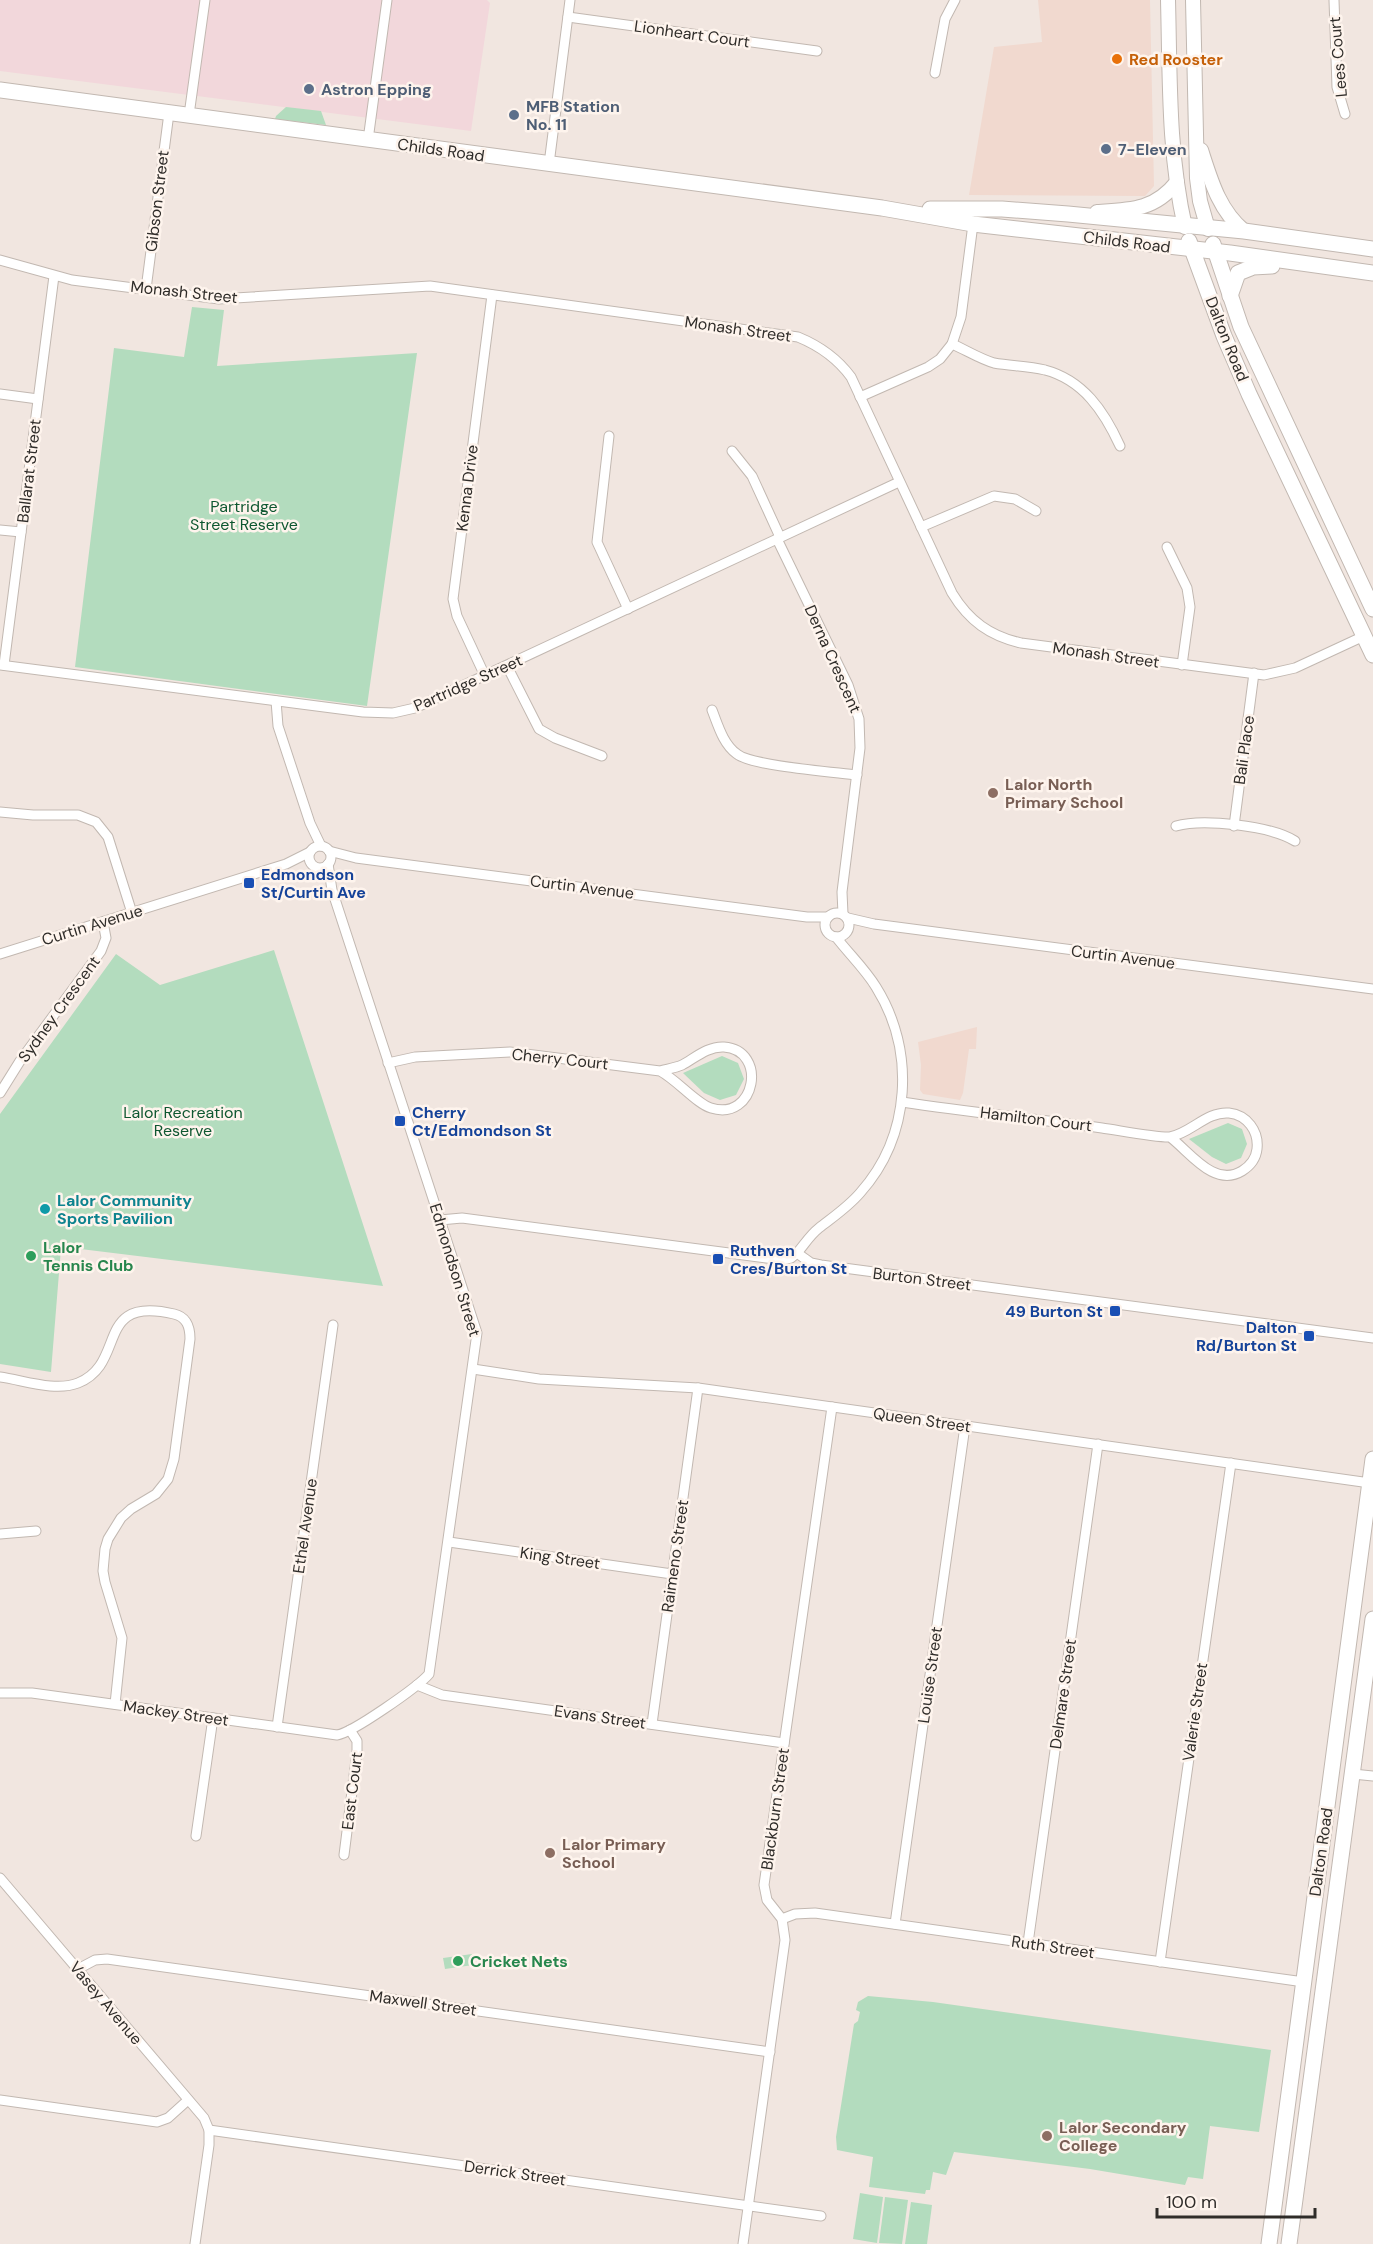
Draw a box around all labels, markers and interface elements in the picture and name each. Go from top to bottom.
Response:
street label: Lionheart Court [633,15,751,53]
street label: Lees Court [1324,16,1352,98]
place label: Red Rooster [1129,49,1223,70]
marker: Red Rooster [1110,52,1124,66]
place label: Astron Epping [321,79,431,100]
marker: Astron Epping [302,82,316,96]
place label: MFB Station No. 11 [526,96,620,135]
marker: MFB Station No. 11 [507,108,521,122]
street label: Childs Road [396,134,486,166]
place label: 7-Eleven [1118,139,1187,160]
marker: 7-Eleven [1099,142,1113,156]
street label: Gibson Street [140,149,174,253]
street label: Childs Road [1082,226,1172,258]
street label: Monash Street [129,276,239,308]
street label: Dalton Road [1200,294,1254,384]
street label: Monash Street [683,311,793,347]
street label: Ballarat Street [12,418,46,524]
street label: Kenna Drive [451,443,483,533]
park label: Partridge Street Reserve [190,496,298,535]
street label: Derna Crescent [800,602,866,716]
street label: Monash Street [1051,637,1161,673]
street label: Partridge Street [410,650,526,716]
street label: Bali Place [1229,714,1259,786]
place label: Lalor North Primary School [1005,774,1123,813]
marker: Lalor North Primary School [986,786,1000,800]
place label: Edmondson St/Curtin Ave [261,864,366,903]
street label: Curtin Avenue [529,870,635,904]
marker: Edmondson St/Curtin Ave [242,876,256,890]
street label: Curtin Avenue [39,900,145,950]
street label: Curtin Avenue [1070,940,1176,974]
street label: Sydney Crescent [13,952,105,1066]
street label: Cherry Court [511,1043,609,1075]
park label: Lalor Recreation Reserve [123,1102,243,1141]
place label: Cherry Ct/Edmondson St [412,1102,552,1141]
street label: Hamilton Court [979,1102,1093,1136]
marker: Cherry Ct/Edmondson St [393,1114,407,1128]
place label: Lalor Community Sports Pavilion [57,1190,192,1229]
street label: Edmondson Street [425,1201,485,1339]
marker: Lalor Community Sports Pavilion [38,1202,52,1216]
place label: Lalor Tennis Club [43,1237,134,1276]
place label: Ruthven Cres/Burton St [730,1240,847,1279]
marker: Lalor Tennis Club [24,1249,38,1263]
marker: Ruthven Cres/Burton St [711,1252,725,1266]
street label: Burton Street [872,1263,972,1295]
place label: 49 Burton St [1005,1301,1103,1322]
marker: 49 Burton St [1108,1304,1122,1318]
place label: Dalton Rd/Burton St [1196,1317,1297,1356]
marker: Dalton Rd/Burton St [1302,1329,1316,1343]
street label: Queen Street [872,1403,972,1437]
street label: Ethel Avenue [288,1477,322,1575]
street label: Raimeno Street [657,1498,693,1614]
street label: King Street [518,1542,602,1574]
street label: Louise Street [913,1625,947,1725]
street label: Delmare Street [1045,1638,1081,1750]
street label: Valerie Street [1178,1661,1212,1763]
street label: Mackey Street [122,1695,230,1731]
street label: Evans Street [553,1700,647,1734]
street label: Blackburn Street [756,1747,794,1871]
street label: East Court [337,1751,367,1831]
street label: Dalton Road [1304,1806,1338,1898]
place label: Lalor Primary School [562,1834,666,1873]
marker: Lalor Primary School [543,1846,557,1860]
street label: Ruth Street [1010,1931,1096,1963]
place label: Cricket Nets [470,1951,568,1972]
marker: Cricket Nets [451,1954,465,1968]
street label: Vasey Avenue [65,1957,147,2049]
street label: Maxwell Street [368,1985,478,2021]
place label: Lalor Secondary College [1059,2117,1187,2156]
marker: Lalor Secondary College [1040,2129,1054,2143]
street label: Derrick Street [463,2155,567,2191]
scale bar [1157,2181,1314,2219]
text: 100 m [1166,2190,1217,2214]

